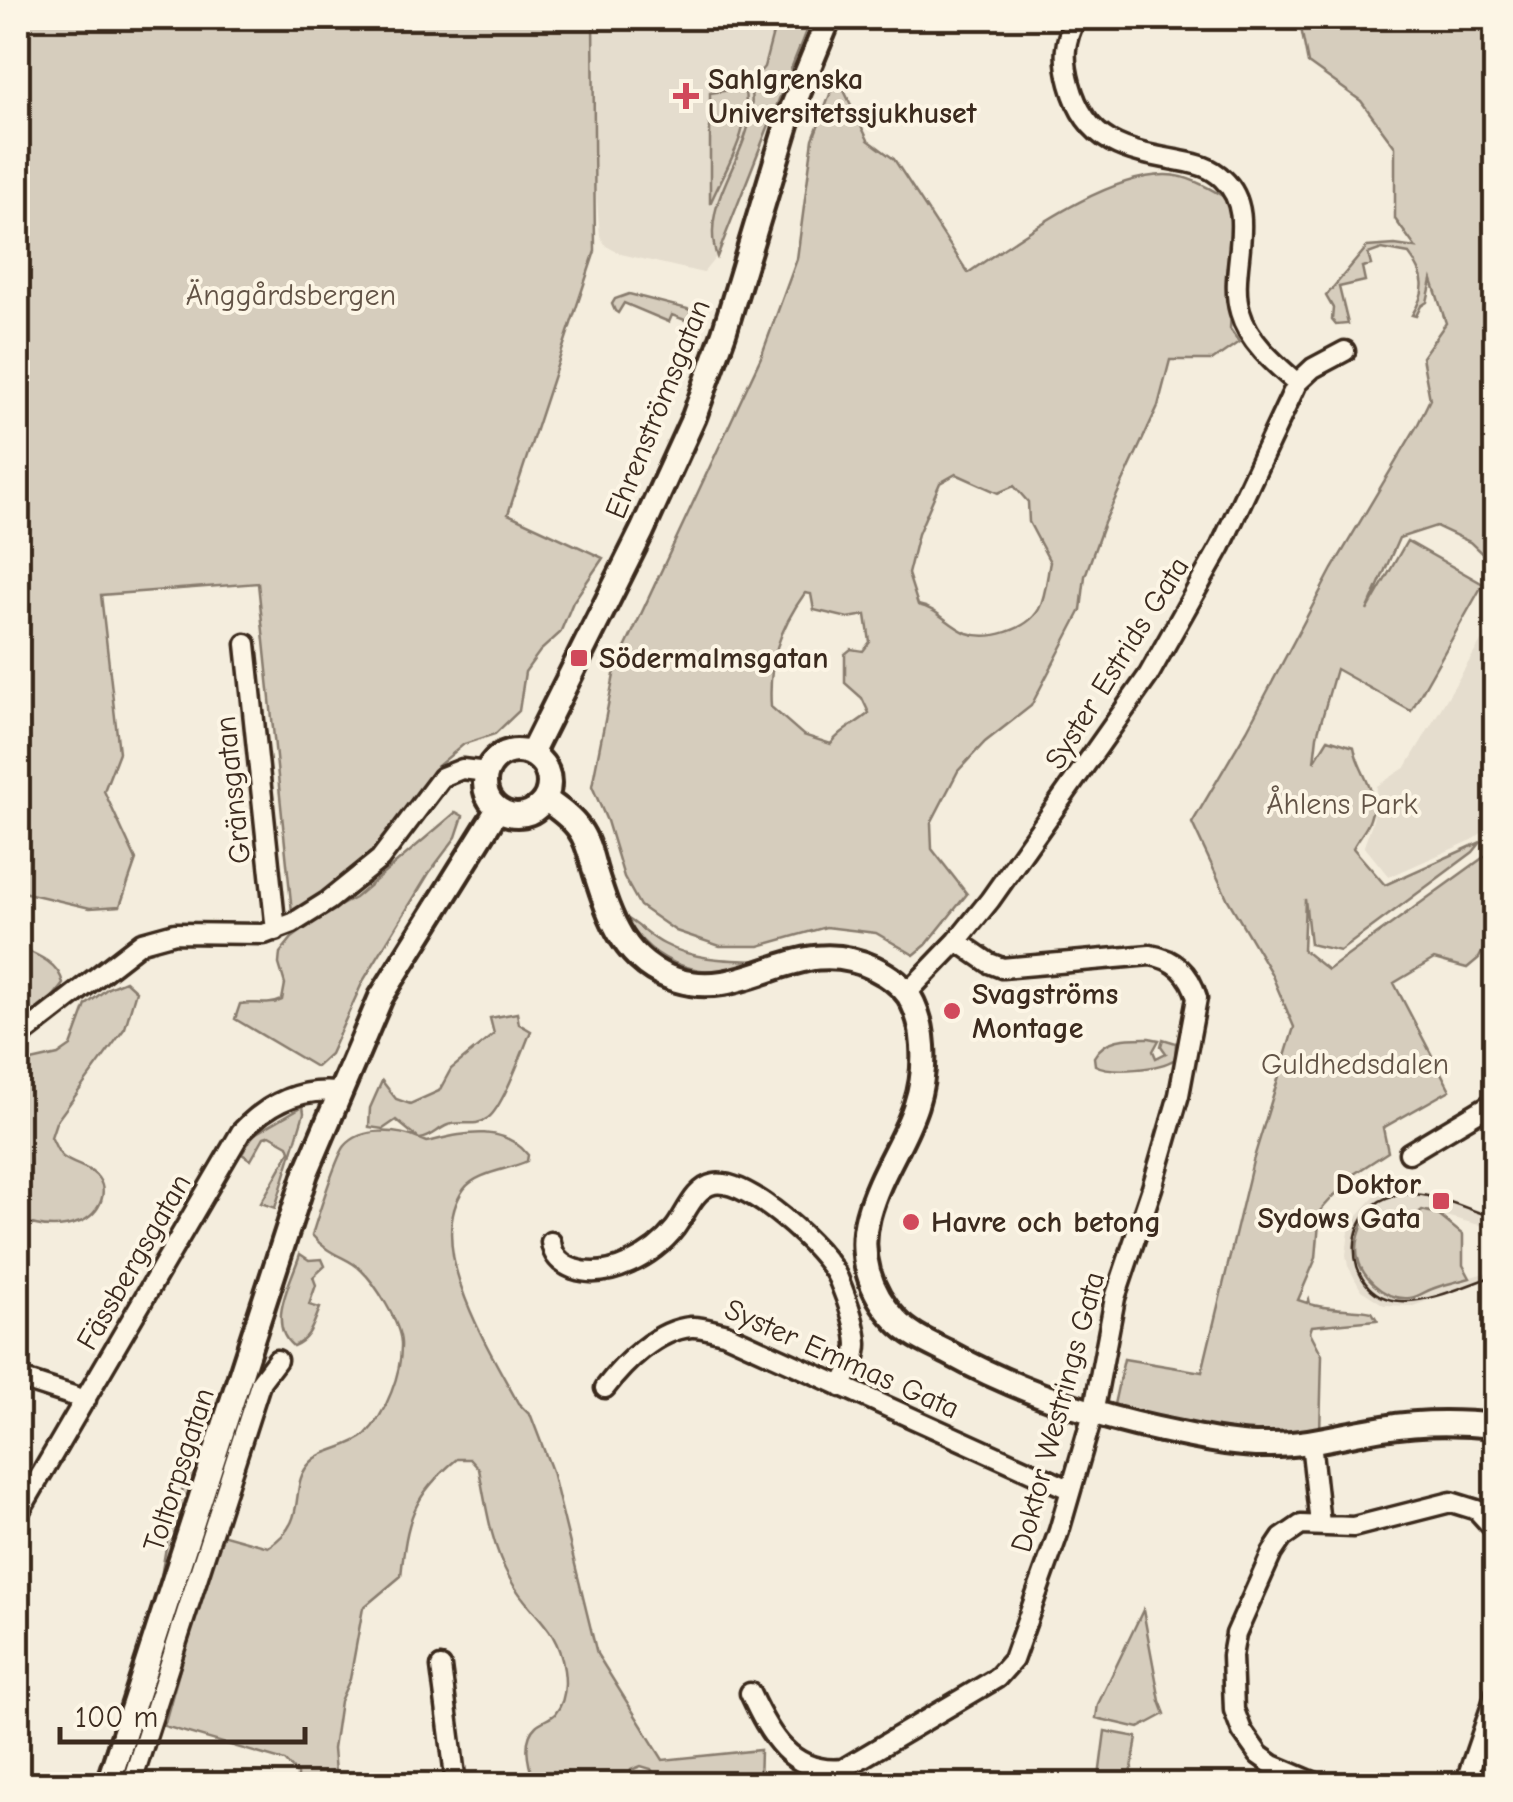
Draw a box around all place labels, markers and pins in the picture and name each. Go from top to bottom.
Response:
place label: Sahlgrenska Universitetssjukhuset [708,62,978,131]
marker: Sahlgrenska Universitetssjukhuset [673,83,699,109]
place label: Södermalmsgatan [599,641,829,676]
marker: Södermalmsgatan [568,647,590,669]
place label: Svagströms Montage [972,977,1118,1046]
marker: Svagströms Montage [941,1000,963,1022]
place label: Doktor Sydows Gata [1257,1167,1421,1236]
marker: Doktor Sydows Gata [1430,1190,1452,1212]
place label: Havre och betong [931,1205,1161,1240]
marker: Havre och betong [900,1211,922,1233]

